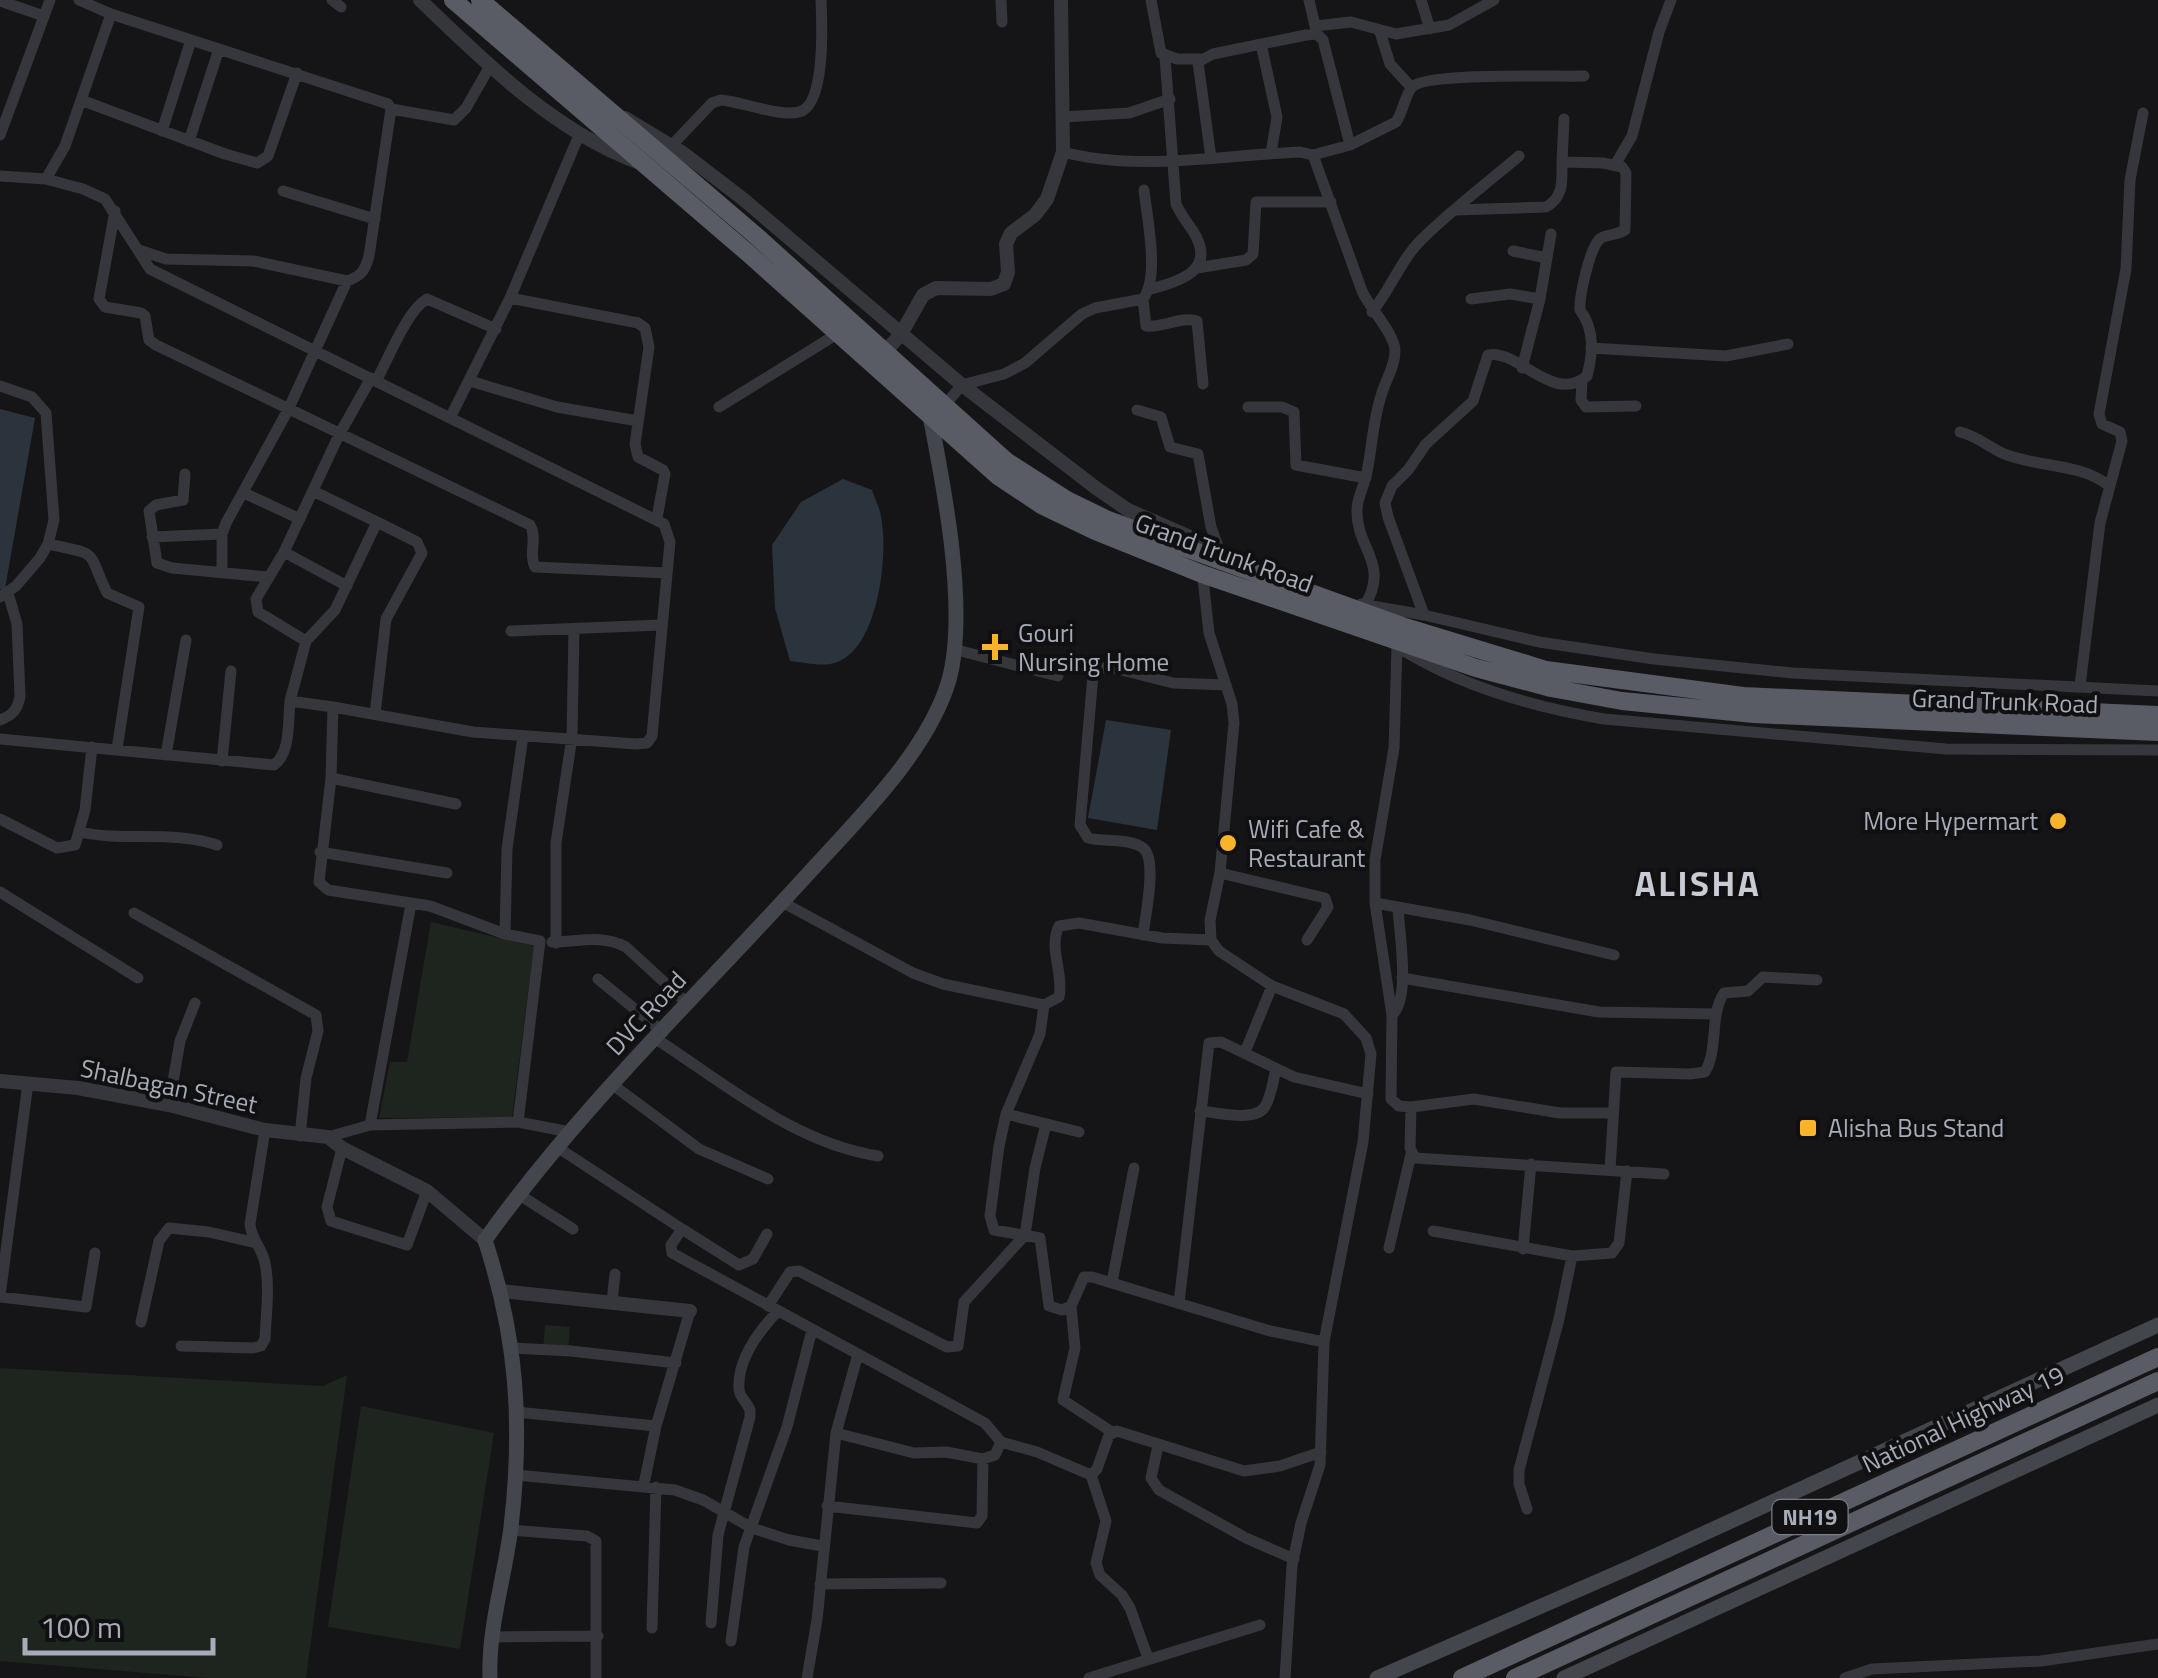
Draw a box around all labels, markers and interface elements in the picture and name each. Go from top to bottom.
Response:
street label: Grand Trunk Road [1130,503,1318,603]
place label: Gouri Nursing Home [1018,614,1169,681]
marker: Gouri Nursing Home [982,634,1008,660]
street label: Grand Trunk Road [1911,679,2099,723]
place label: More Hypermart [1863,802,2038,840]
place label: Wifi Cafe & Restaurant [1248,810,1366,877]
marker: More Hypermart [2047,810,2069,832]
marker: Wifi Cafe & Restaurant [1217,832,1239,854]
district label: ALISHA [1635,856,1761,910]
street label: DVC Road [597,962,695,1064]
street label: Shalbagan Street [77,1049,261,1123]
place label: Alisha Bus Stand [1828,1109,2004,1147]
marker: Alisha Bus Stand [1797,1117,1819,1139]
street label: National Highway 19 [1855,1355,2071,1483]
road number: NH19 [1772,1500,1848,1534]
scale bar [25,1593,212,1655]
text: 100 m [40,1604,122,1650]

